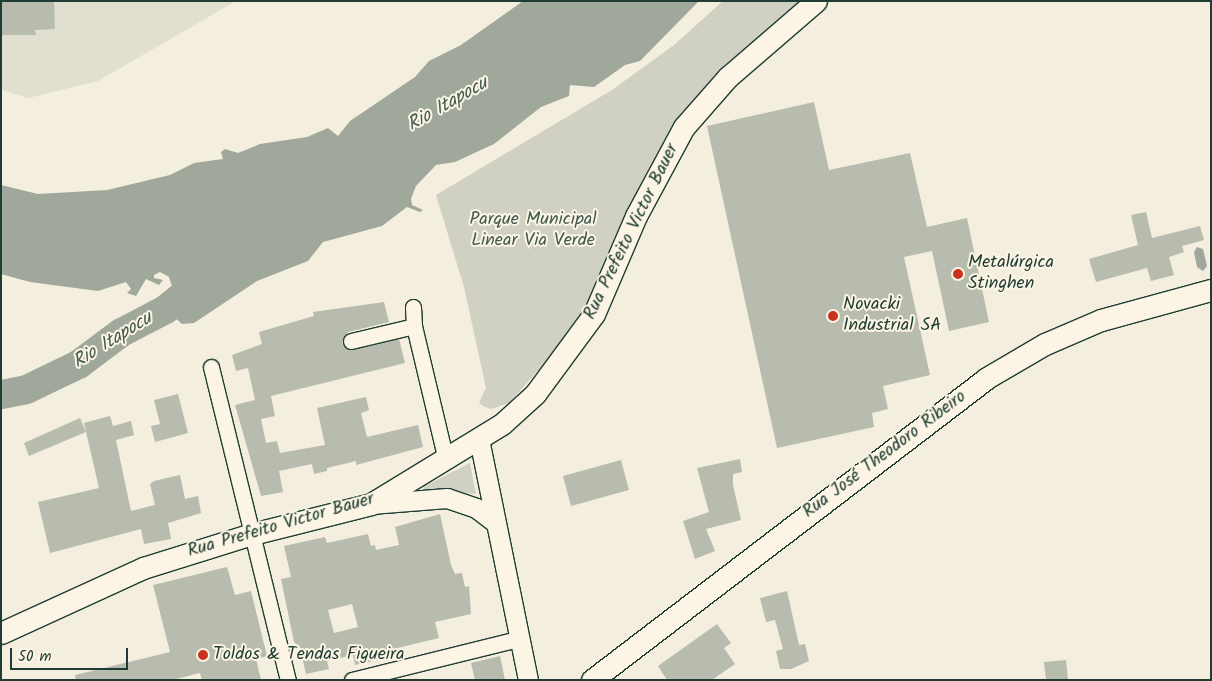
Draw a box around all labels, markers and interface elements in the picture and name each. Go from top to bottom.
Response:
water label: Rio Itapocu [404,73,492,137]
street label: Rua Prefeito Victor Bauer [580,141,684,323]
park label: Parque Municipal Linear Via Verde [469,210,597,252]
place label: Metalúrgica Stinghen [968,253,1054,296]
marker: Metalúrgica Stinghen [952,268,964,280]
place label: Novacki Industrial SA [843,295,941,338]
water label: Rio Itapocu [69,308,157,374]
marker: Novacki Industrial SA [827,310,839,322]
street label: Rua José Theodoro Ribeiro [799,387,971,523]
street label: Rua Prefeito Victor Bauer [185,489,377,563]
scale bar [12,638,130,670]
place label: Toldos & Tendas Figueira [213,644,404,666]
text: 50 m [18,645,52,669]
marker: Toldos & Tendas Figueira [197,649,209,661]

